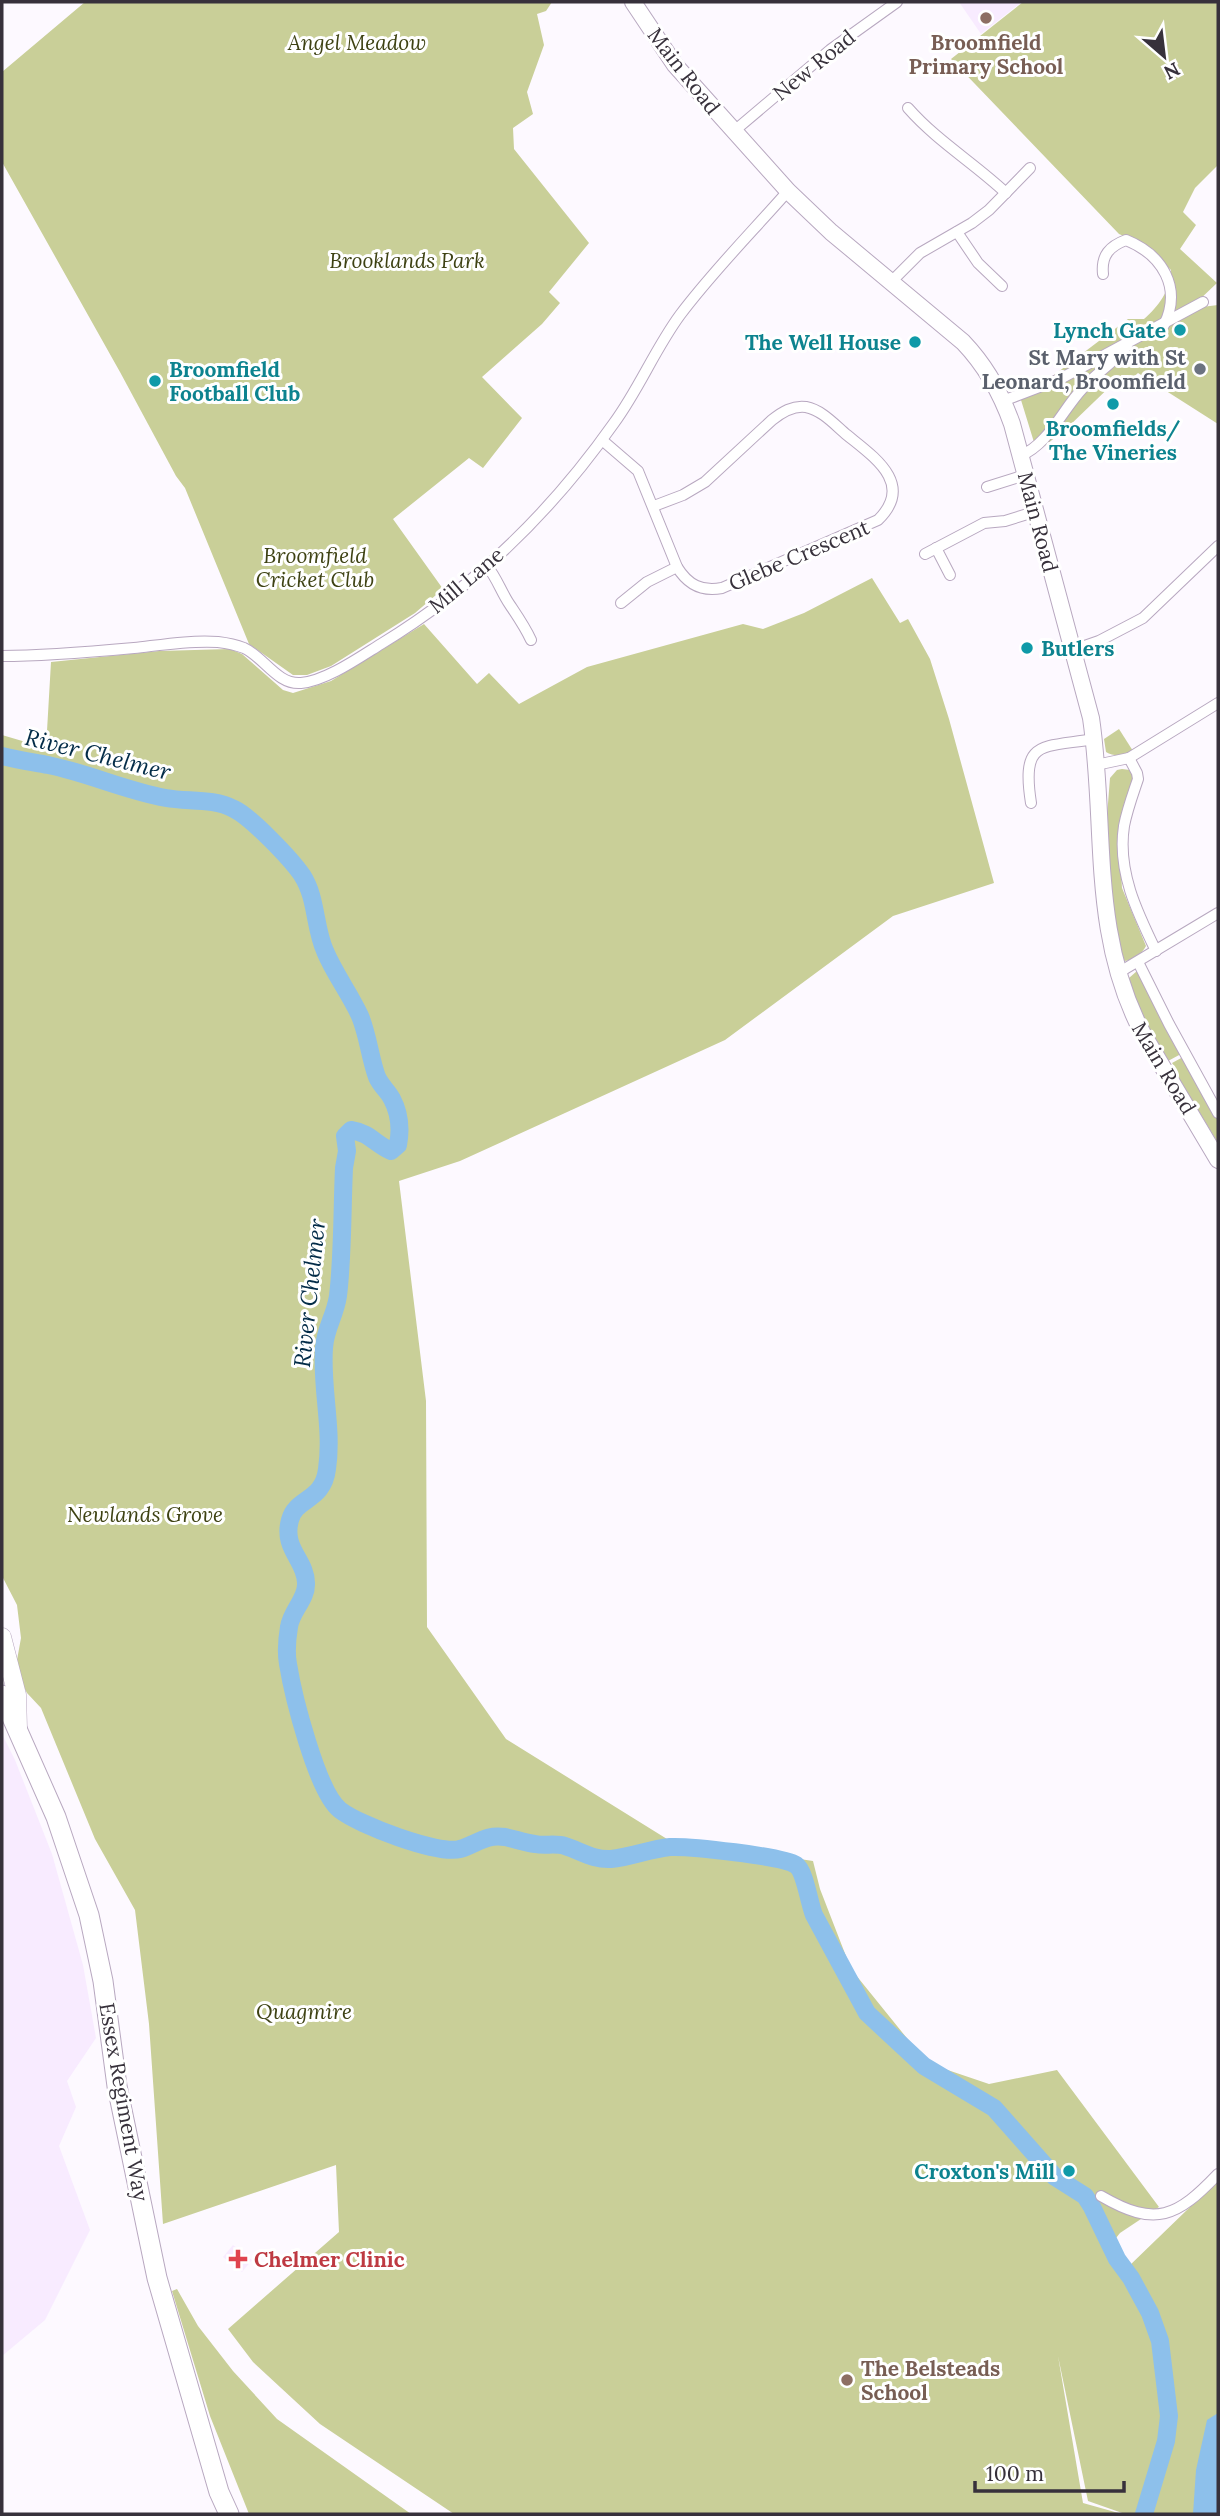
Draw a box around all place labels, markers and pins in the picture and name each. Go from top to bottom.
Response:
marker: Broomfield Primary School [978,10,994,26]
place label: Broomfield Primary School [909,29,1064,80]
place label: Lynch Gate [1053,317,1166,344]
marker: Lynch Gate [1172,322,1188,338]
place label: The Well House [745,329,901,356]
marker: The Well House [907,334,923,350]
place label: St Mary with St Leonard, Broomfield [982,344,1186,395]
place label: Broomfield Football Club [169,356,300,407]
marker: St Mary with St Leonard, Broomfield [1192,361,1208,377]
marker: Broomfield Football Club [147,373,163,389]
marker: Broomfields/ The Vineries [1105,396,1121,412]
place label: Broomfields/ The Vineries [1045,415,1181,466]
place label: Butlers [1041,635,1114,662]
marker: Butlers [1019,640,1035,656]
place label: Croxton's Mill [914,2158,1055,2185]
marker: Croxton's Mill [1061,2163,1077,2179]
place label: Chelmer Clinic [254,2246,405,2273]
marker: Chelmer Clinic [228,2249,248,2269]
place label: The Belsteads School [861,2355,1000,2406]
marker: The Belsteads School [839,2372,855,2388]

